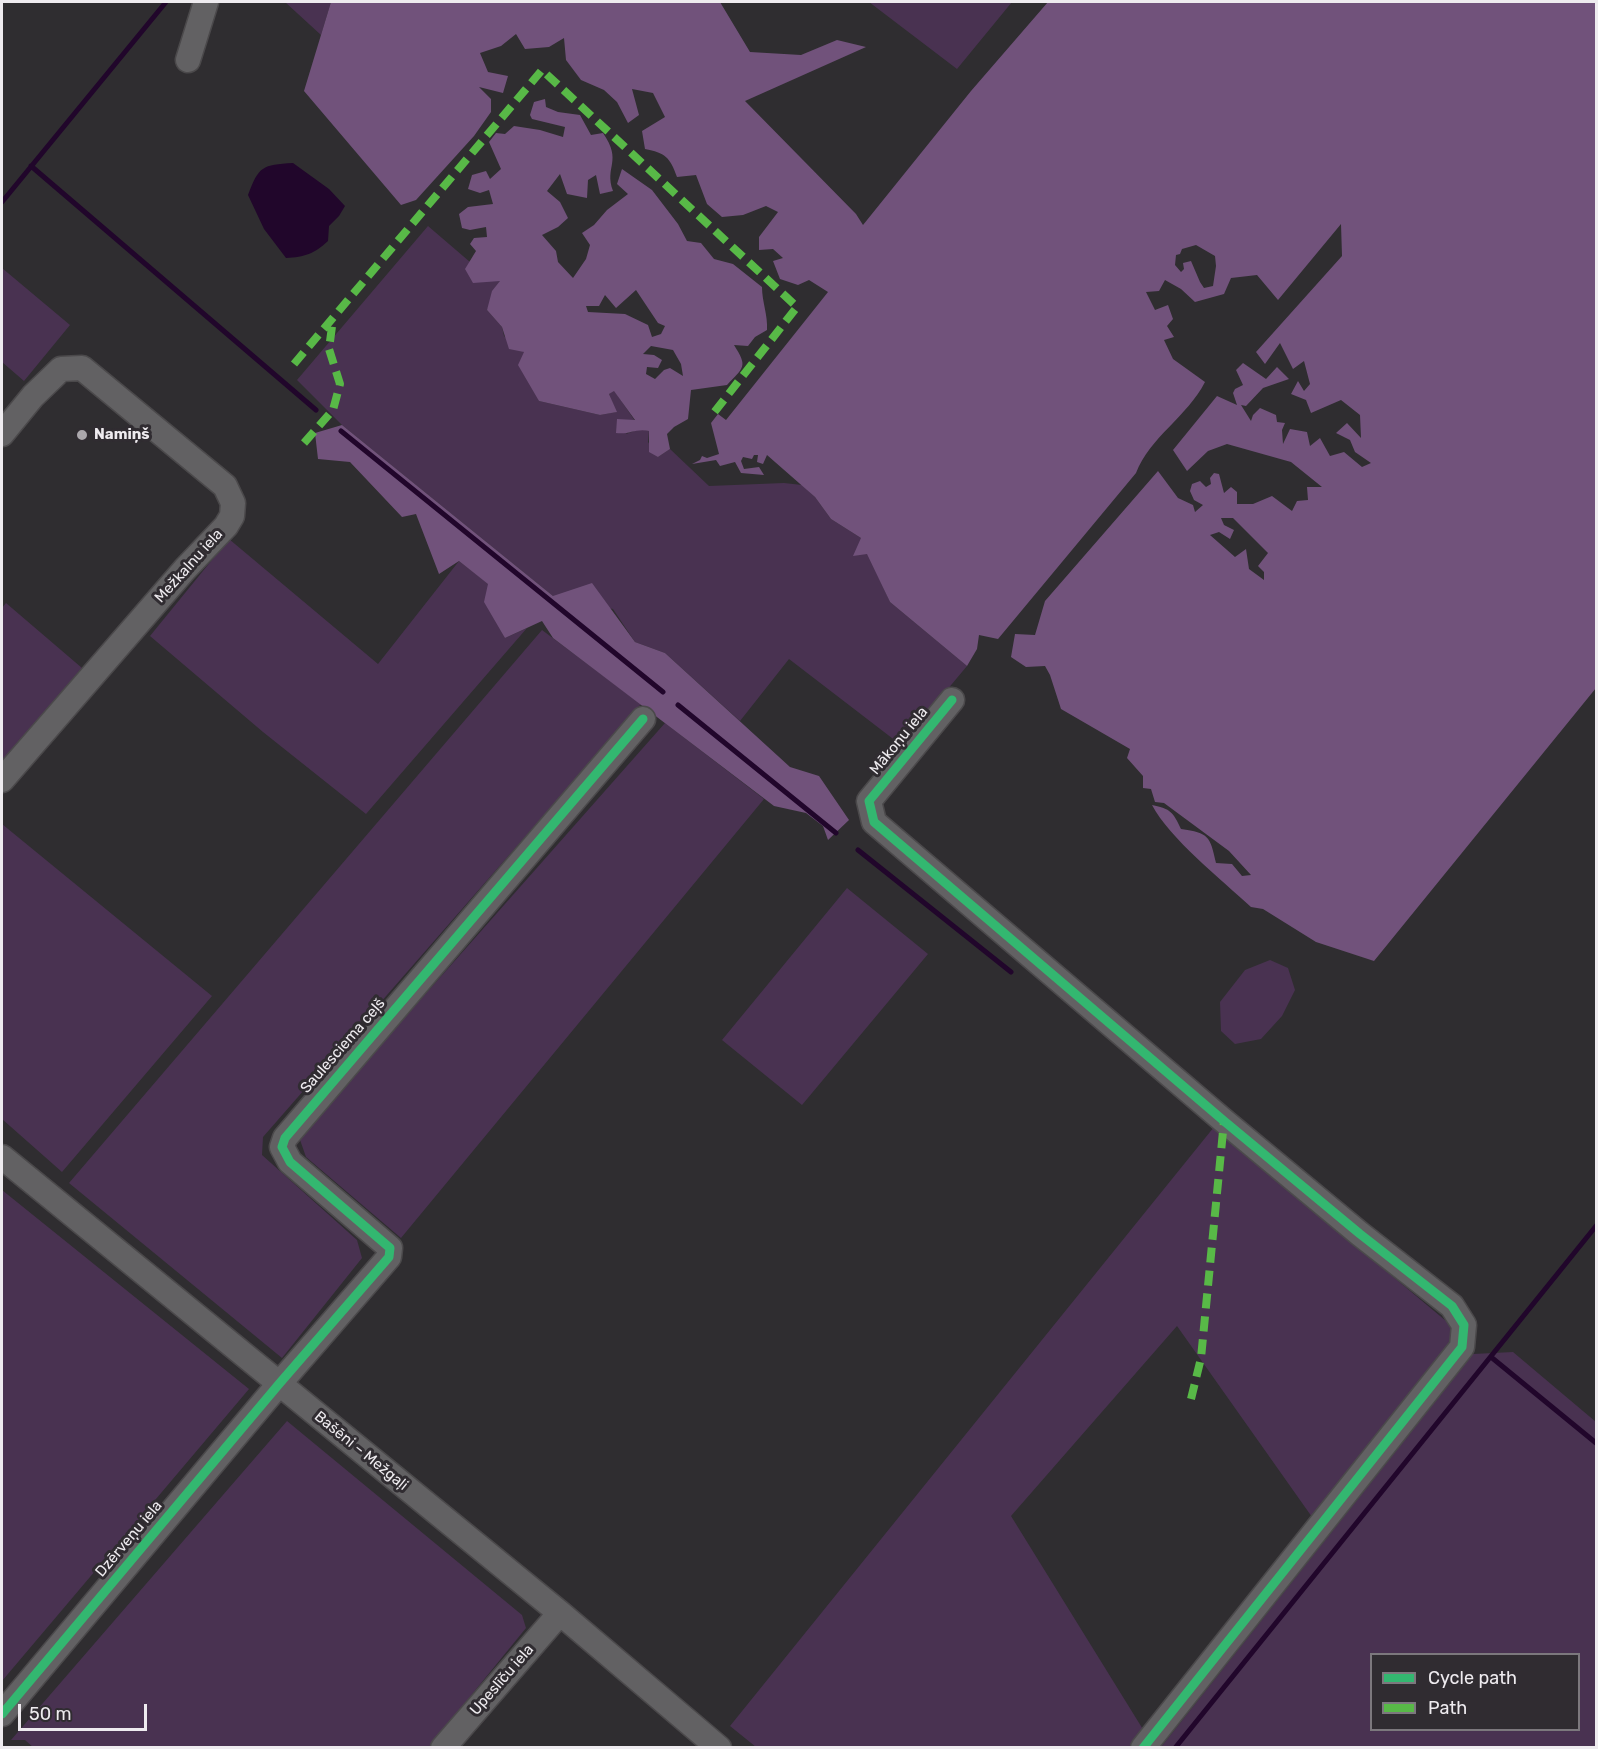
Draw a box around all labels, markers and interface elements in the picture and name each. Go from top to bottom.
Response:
place label: Namiņš [94,426,150,444]
marker: Namiņš [75,428,89,442]
street label: Mežkalnu iela [151,525,227,607]
street label: Mākoņu iela [866,704,932,778]
street label: Saulesciema ceļš [297,995,389,1097]
street label: Bašēni – Mežgaļi [311,1408,411,1494]
street label: Dzērveņu iela [92,1497,166,1581]
street label: Upeslīču iela [466,1641,538,1719]
legend [1370,1653,1580,1731]
text: Cycle path [1428,1667,1517,1689]
scale bar [21,1692,150,1730]
text: Path [1428,1697,1467,1719]
text: 50 m [29,1703,72,1725]

